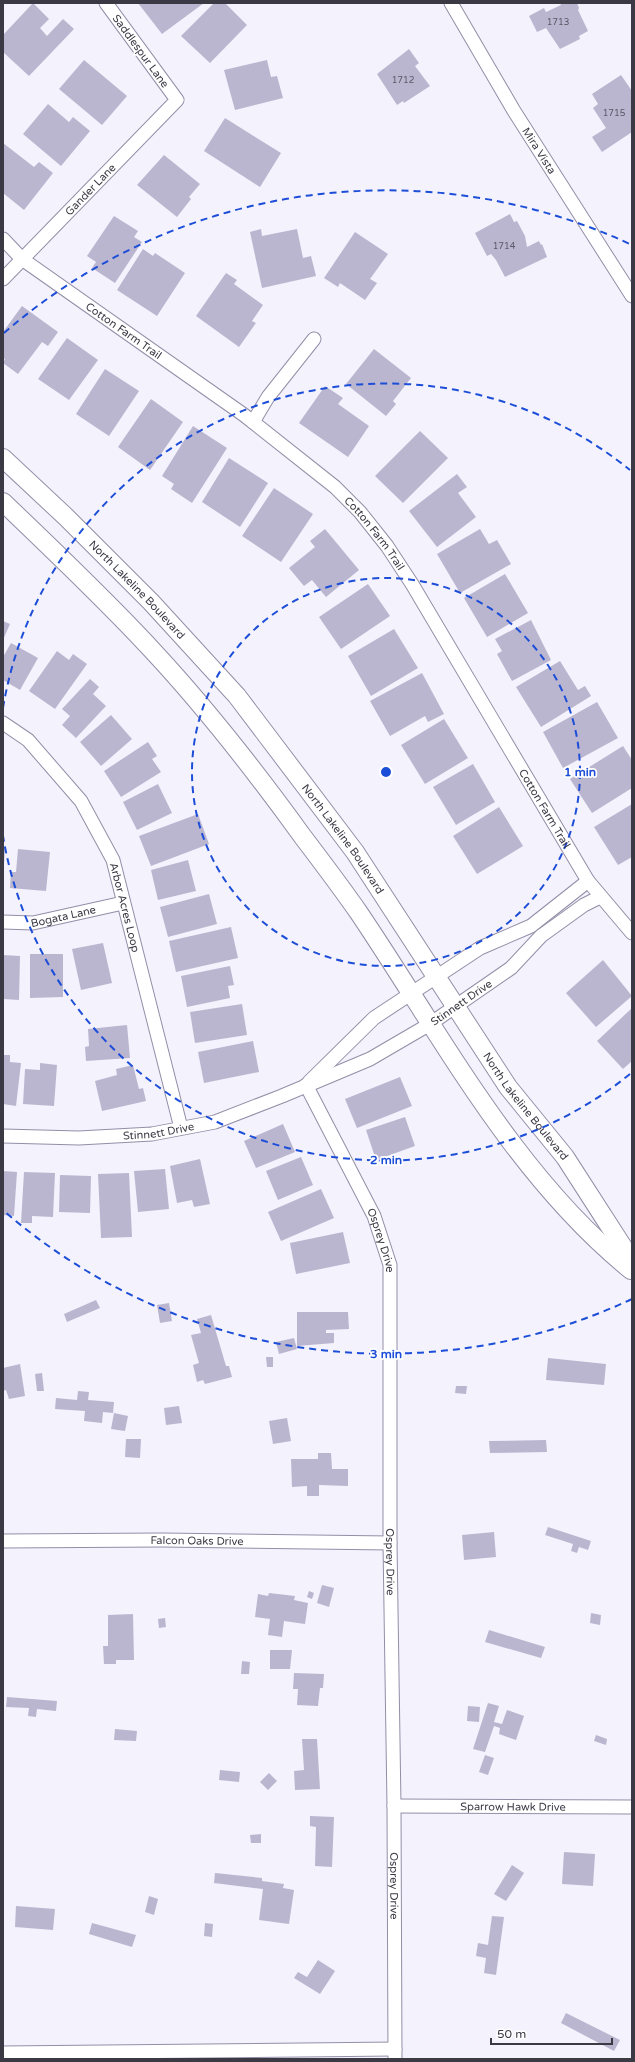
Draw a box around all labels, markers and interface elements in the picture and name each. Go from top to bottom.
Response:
street label: Saddlespur Lane [110,12,171,90]
house number: 1713 [547,17,569,28]
house number: 1712 [392,75,414,86]
house number: 1715 [603,108,626,119]
street label: Mira Vista [519,125,558,176]
street label: Gander Lane [62,161,118,218]
house number: 1714 [493,241,516,252]
street label: Cotton Farm Trail [83,300,164,362]
street label: Cotton Farm Trail [341,494,407,573]
street label: North Lakeline Boulevard [86,538,188,642]
centre of rings [379,765,393,779]
text: 1 min [564,765,596,779]
street label: Cotton Farm Trail [516,767,573,851]
street label: North Lakeline Boulevard [299,782,387,897]
street label: Arbor Acres Loop [107,861,142,954]
street label: Bogata Lane [30,903,97,930]
street label: Stinnett Drive [428,977,495,1029]
street label: North Lakeline Boulevard [480,1050,571,1163]
street label: Stinnett Drive [123,1120,195,1143]
text: 2 min [370,1153,402,1167]
street label: Osprey Drive [364,1206,396,1272]
text: 3 min [370,1347,402,1361]
street label: Osprey Drive [383,1528,397,1596]
street label: Falcon Oaks Drive [150,1534,244,1548]
street label: Sparrow Hawk Drive [460,1800,566,1814]
street label: Osprey Drive [387,1852,400,1919]
scale bar [491,2020,612,2046]
text: 50 m [497,2027,526,2041]

